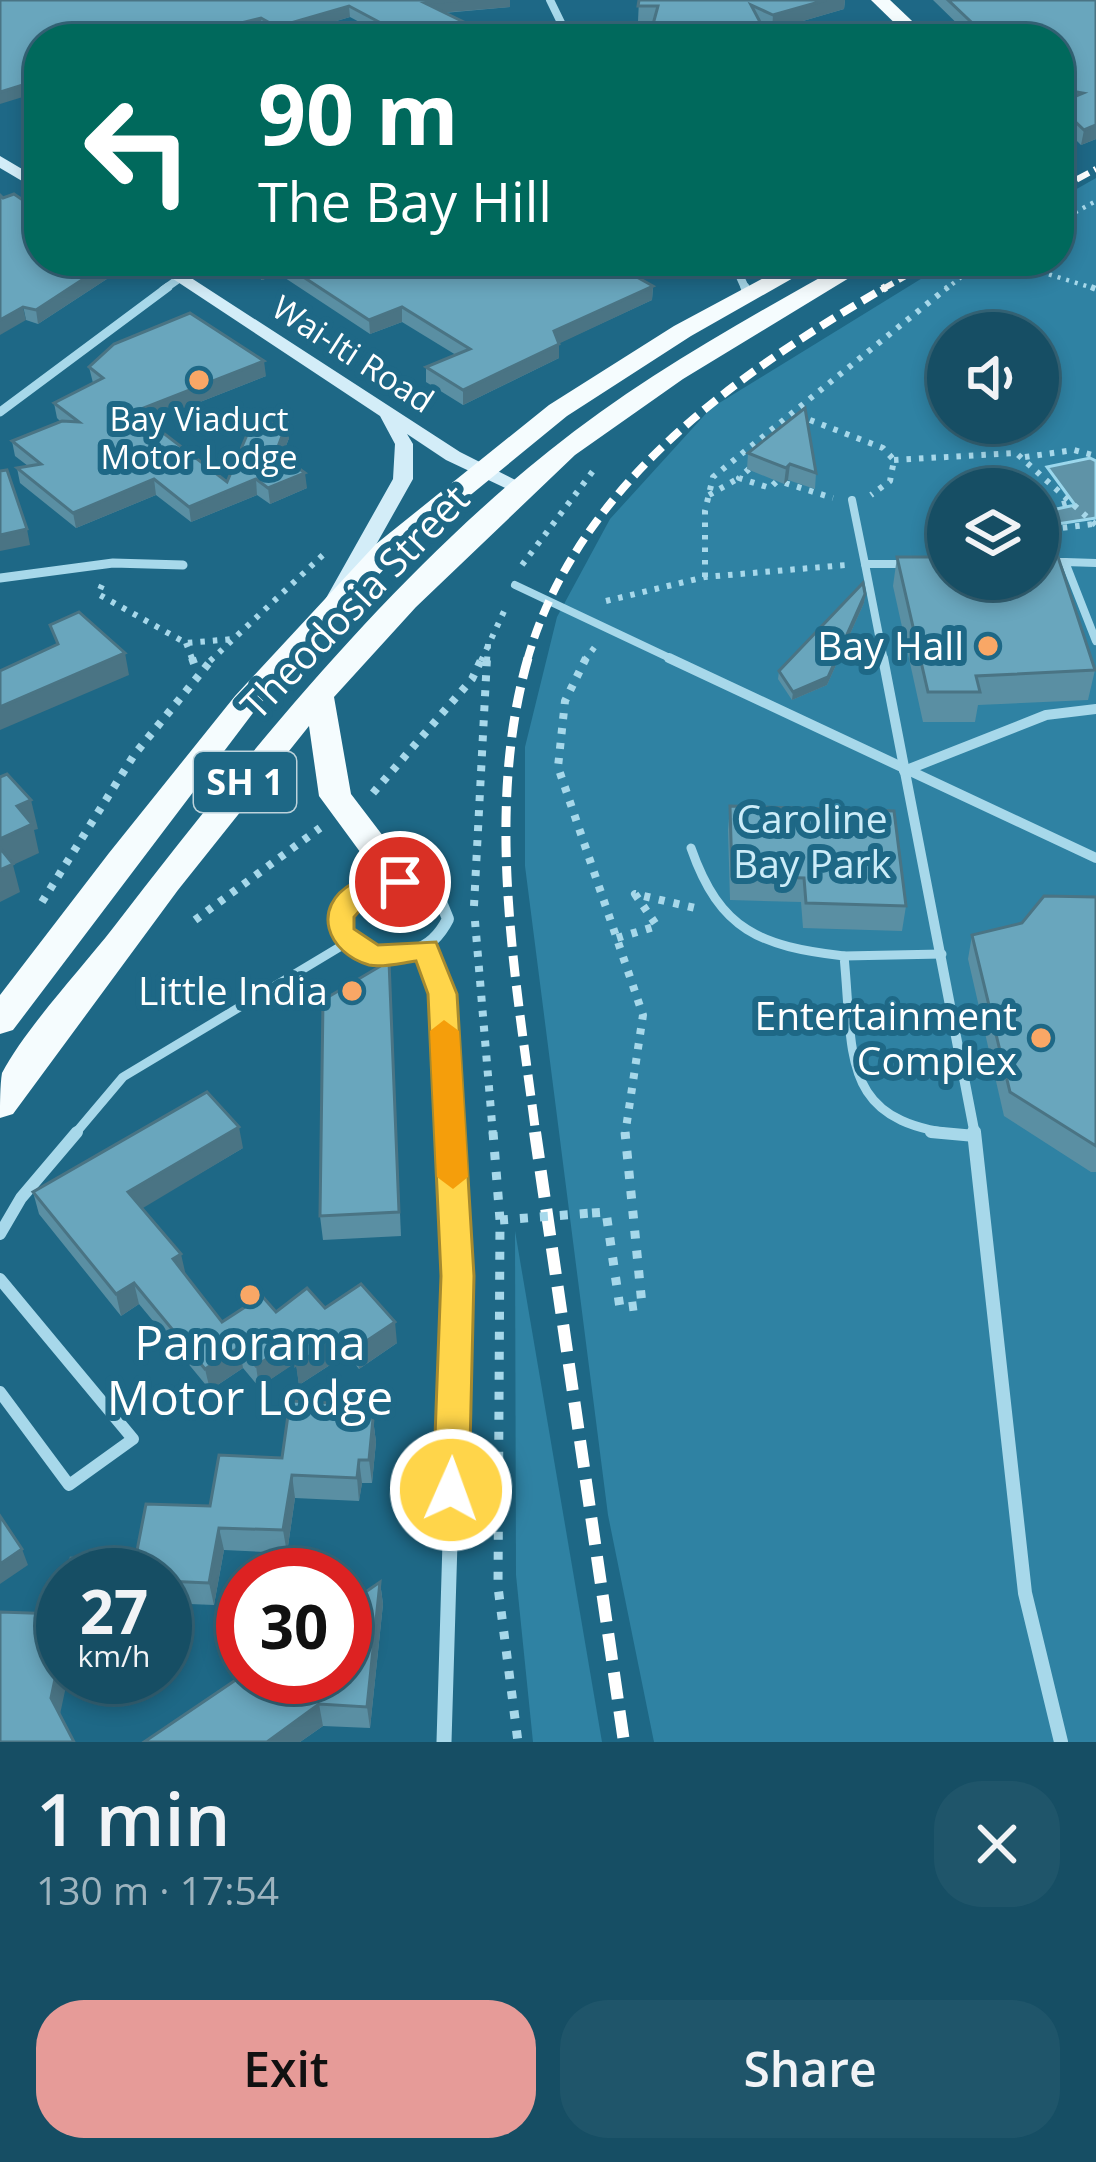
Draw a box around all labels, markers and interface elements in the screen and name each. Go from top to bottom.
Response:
text: 90 m [258,55,458,170]
icon: left [60,72,216,228]
text: The Bay Hill [258,164,552,238]
street label: Wai-Iti Road [264,284,443,423]
map controls [927,312,1059,600]
button: sound [927,312,1059,444]
marker: Bay Viaduct Motor Lodge [186,367,212,393]
place label: Bay Viaduct Motor Lodge [101,396,297,479]
button: layers [927,468,1059,600]
street label: Theodosia Street [228,472,480,730]
place label: Bay Hall [817,618,964,671]
marker: Bay Hall [975,633,1001,659]
road number: SH 1 [194,752,296,812]
park label: Caroline Bay Park [733,791,892,889]
pin [349,831,451,933]
icon: arrive [367,849,433,915]
place label: Little India [138,963,328,1016]
marker: Little India [339,978,365,1004]
place label: Entertainment Complex [755,988,1017,1086]
marker: Entertainment Complex [1028,1025,1054,1051]
marker: Panorama Motor Lodge [237,1282,263,1308]
place label: Panorama Motor Lodge [107,1309,393,1429]
position arrow [388,1427,514,1553]
speed limit sign: 30 [216,1548,372,1704]
text: 27 [80,1570,148,1652]
text: km/h [78,1635,150,1676]
text: 1 min [36,1769,230,1867]
button: close [934,1781,1060,1907]
text: 130 m · 17:54 [36,1863,279,1916]
button: Exit [36,2000,536,2138]
button: Share [560,2000,1060,2138]

